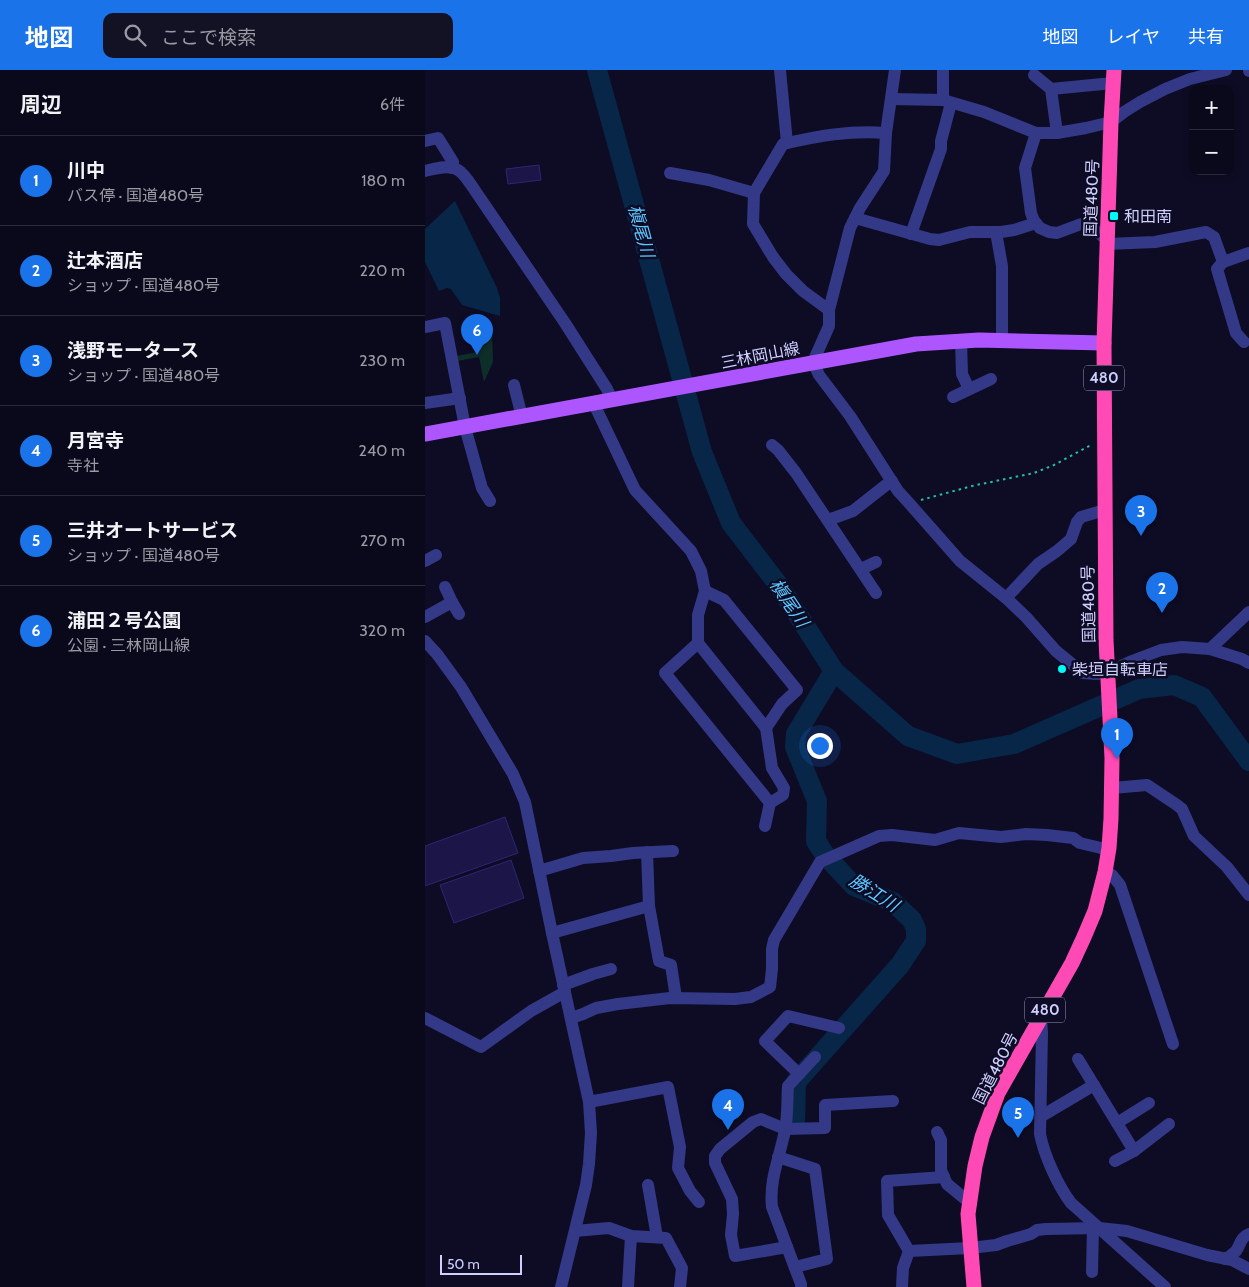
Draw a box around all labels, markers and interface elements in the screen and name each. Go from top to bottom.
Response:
search box [103,13,453,58]
icon: search [121,21,149,49]
text: 地図 [25,23,73,52]
text: ここで検索 [161,26,256,49]
text: 地図 [1043,26,1079,48]
text: レイヤ [1107,26,1160,48]
text: 共有 [1188,26,1224,48]
map controls [1189,85,1234,175]
button: + [1189,85,1234,130]
text: 周辺 [20,92,62,117]
text: 6件 [380,95,405,114]
button: − [1189,130,1234,175]
text: 川中 [67,159,105,182]
street label: 国道480号 [1081,159,1102,237]
text: 1 [33,171,39,190]
text: 180 m [361,171,405,190]
text: バス停 · 国道480号 [67,186,204,205]
water label: 槇尾川 [623,202,659,262]
place label: 和田南 [1124,207,1172,226]
marker: 和田南 [1108,210,1120,222]
text: 辻本酒店 [67,249,143,272]
text: 2 [32,261,40,280]
text: 220 m [359,261,405,280]
text: ショップ · 国道480号 [67,276,220,295]
pin: 6 [461,314,493,355]
text: 浅野モータース [67,339,199,362]
street label: 三林岡山線 [719,339,801,372]
text: 3 [32,351,40,370]
text: 230 m [359,351,405,370]
text: ショップ · 国道480号 [67,366,220,385]
road number: 480 [1084,366,1124,390]
text: 月宮寺 [67,429,124,452]
text: 4 [31,441,41,460]
text: 240 m [359,441,405,460]
text: 寺社 [67,456,99,475]
pin: 3 [1125,495,1157,536]
text: 三井オートサービス [67,519,238,542]
text: 5 [32,531,40,550]
text: 270 m [360,531,405,550]
text: ショップ · 国道480号 [67,546,220,565]
street label: 国道480号 [1078,565,1099,643]
pin: 2 [1146,572,1178,613]
water label: 槇尾川 [765,574,814,633]
text: 浦田２号公園 [67,609,181,632]
text: 6 [32,621,41,640]
text: 320 m [359,621,405,640]
text: 公園 · 三林岡山線 [67,636,190,655]
place label: 柴垣自転車店 [1072,660,1168,679]
marker: 柴垣自転車店 [1056,663,1068,675]
pin: 1 [1101,718,1133,759]
your location [807,733,833,759]
water label: 勝江川 [845,869,904,918]
road number: 480 [1025,998,1065,1022]
street label: 国道480号 [969,1029,1022,1107]
pin: 4 [712,1089,744,1130]
pin: 5 [1002,1097,1034,1138]
scale bar [440,1252,523,1275]
text: 50 m [447,1255,480,1273]

